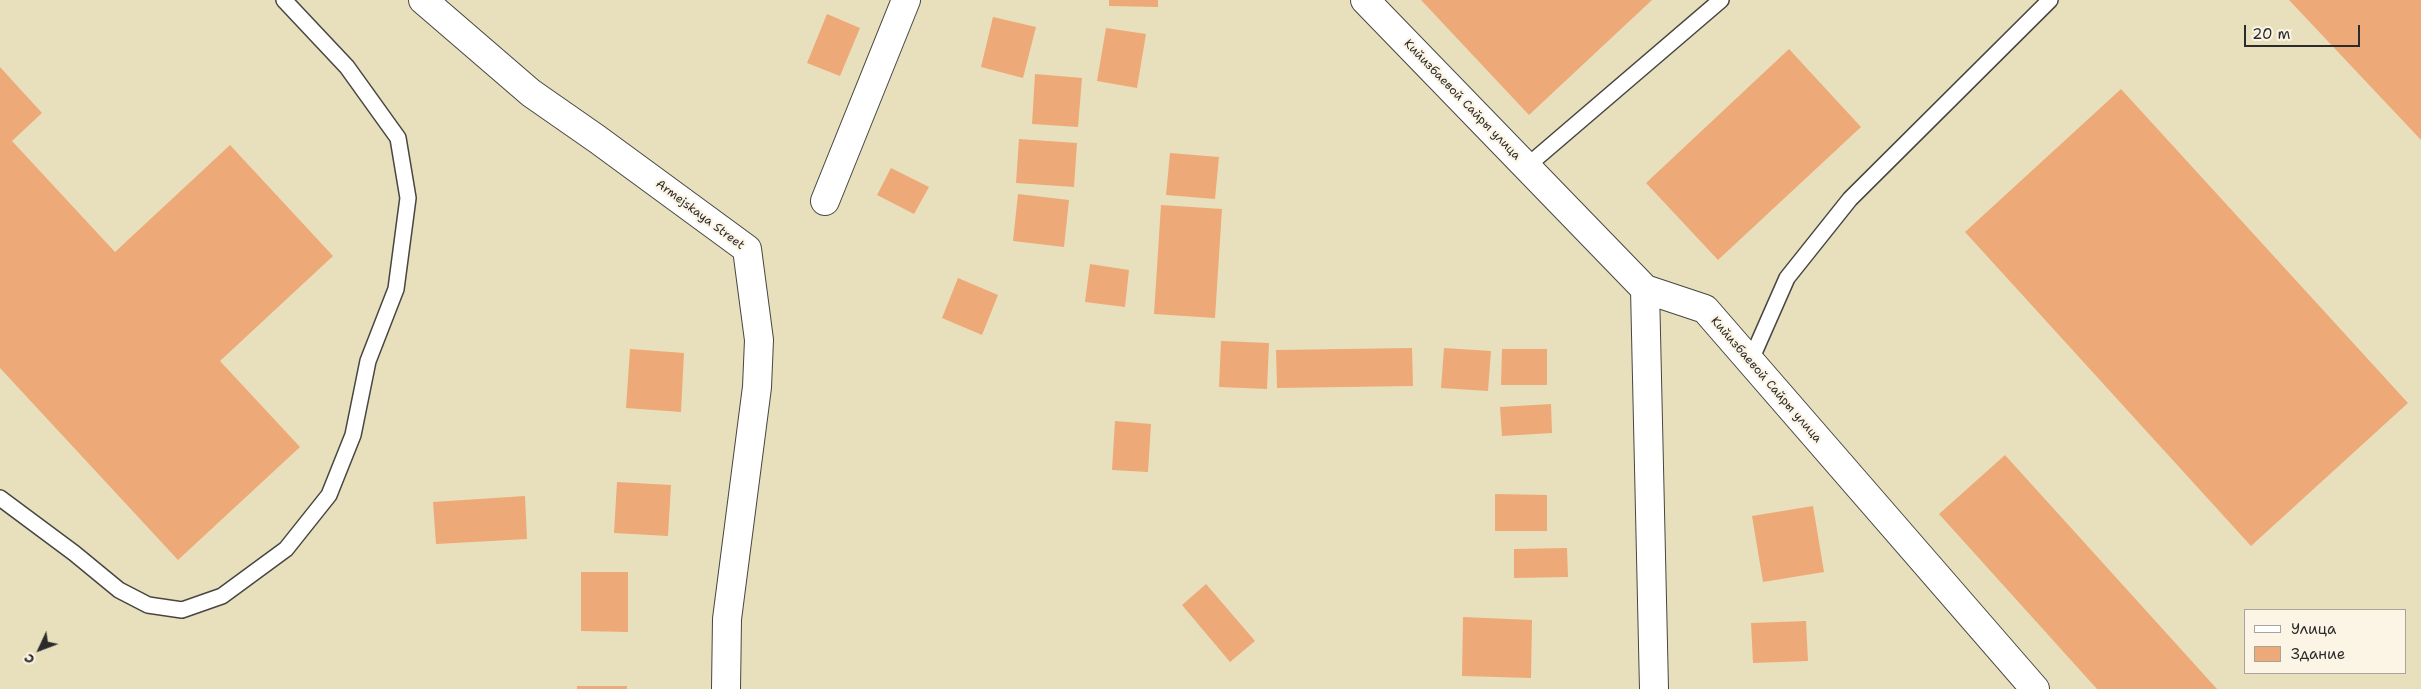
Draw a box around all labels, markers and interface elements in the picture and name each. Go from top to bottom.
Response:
scale bar [2246,15,2362,47]
text: 20 m [2252,24,2291,44]
street label: Кийизбаевой Сайры улица [1401,37,1523,163]
street label: Armejskaya Street [653,177,747,253]
street label: Кийизбаевой Сайры улица [1707,314,1825,446]
legend [2244,609,2406,674]
text: Улица [2291,619,2336,639]
north arrow [15,624,65,674]
text: Здание [2291,644,2345,664]
text: С [20,650,39,669]

